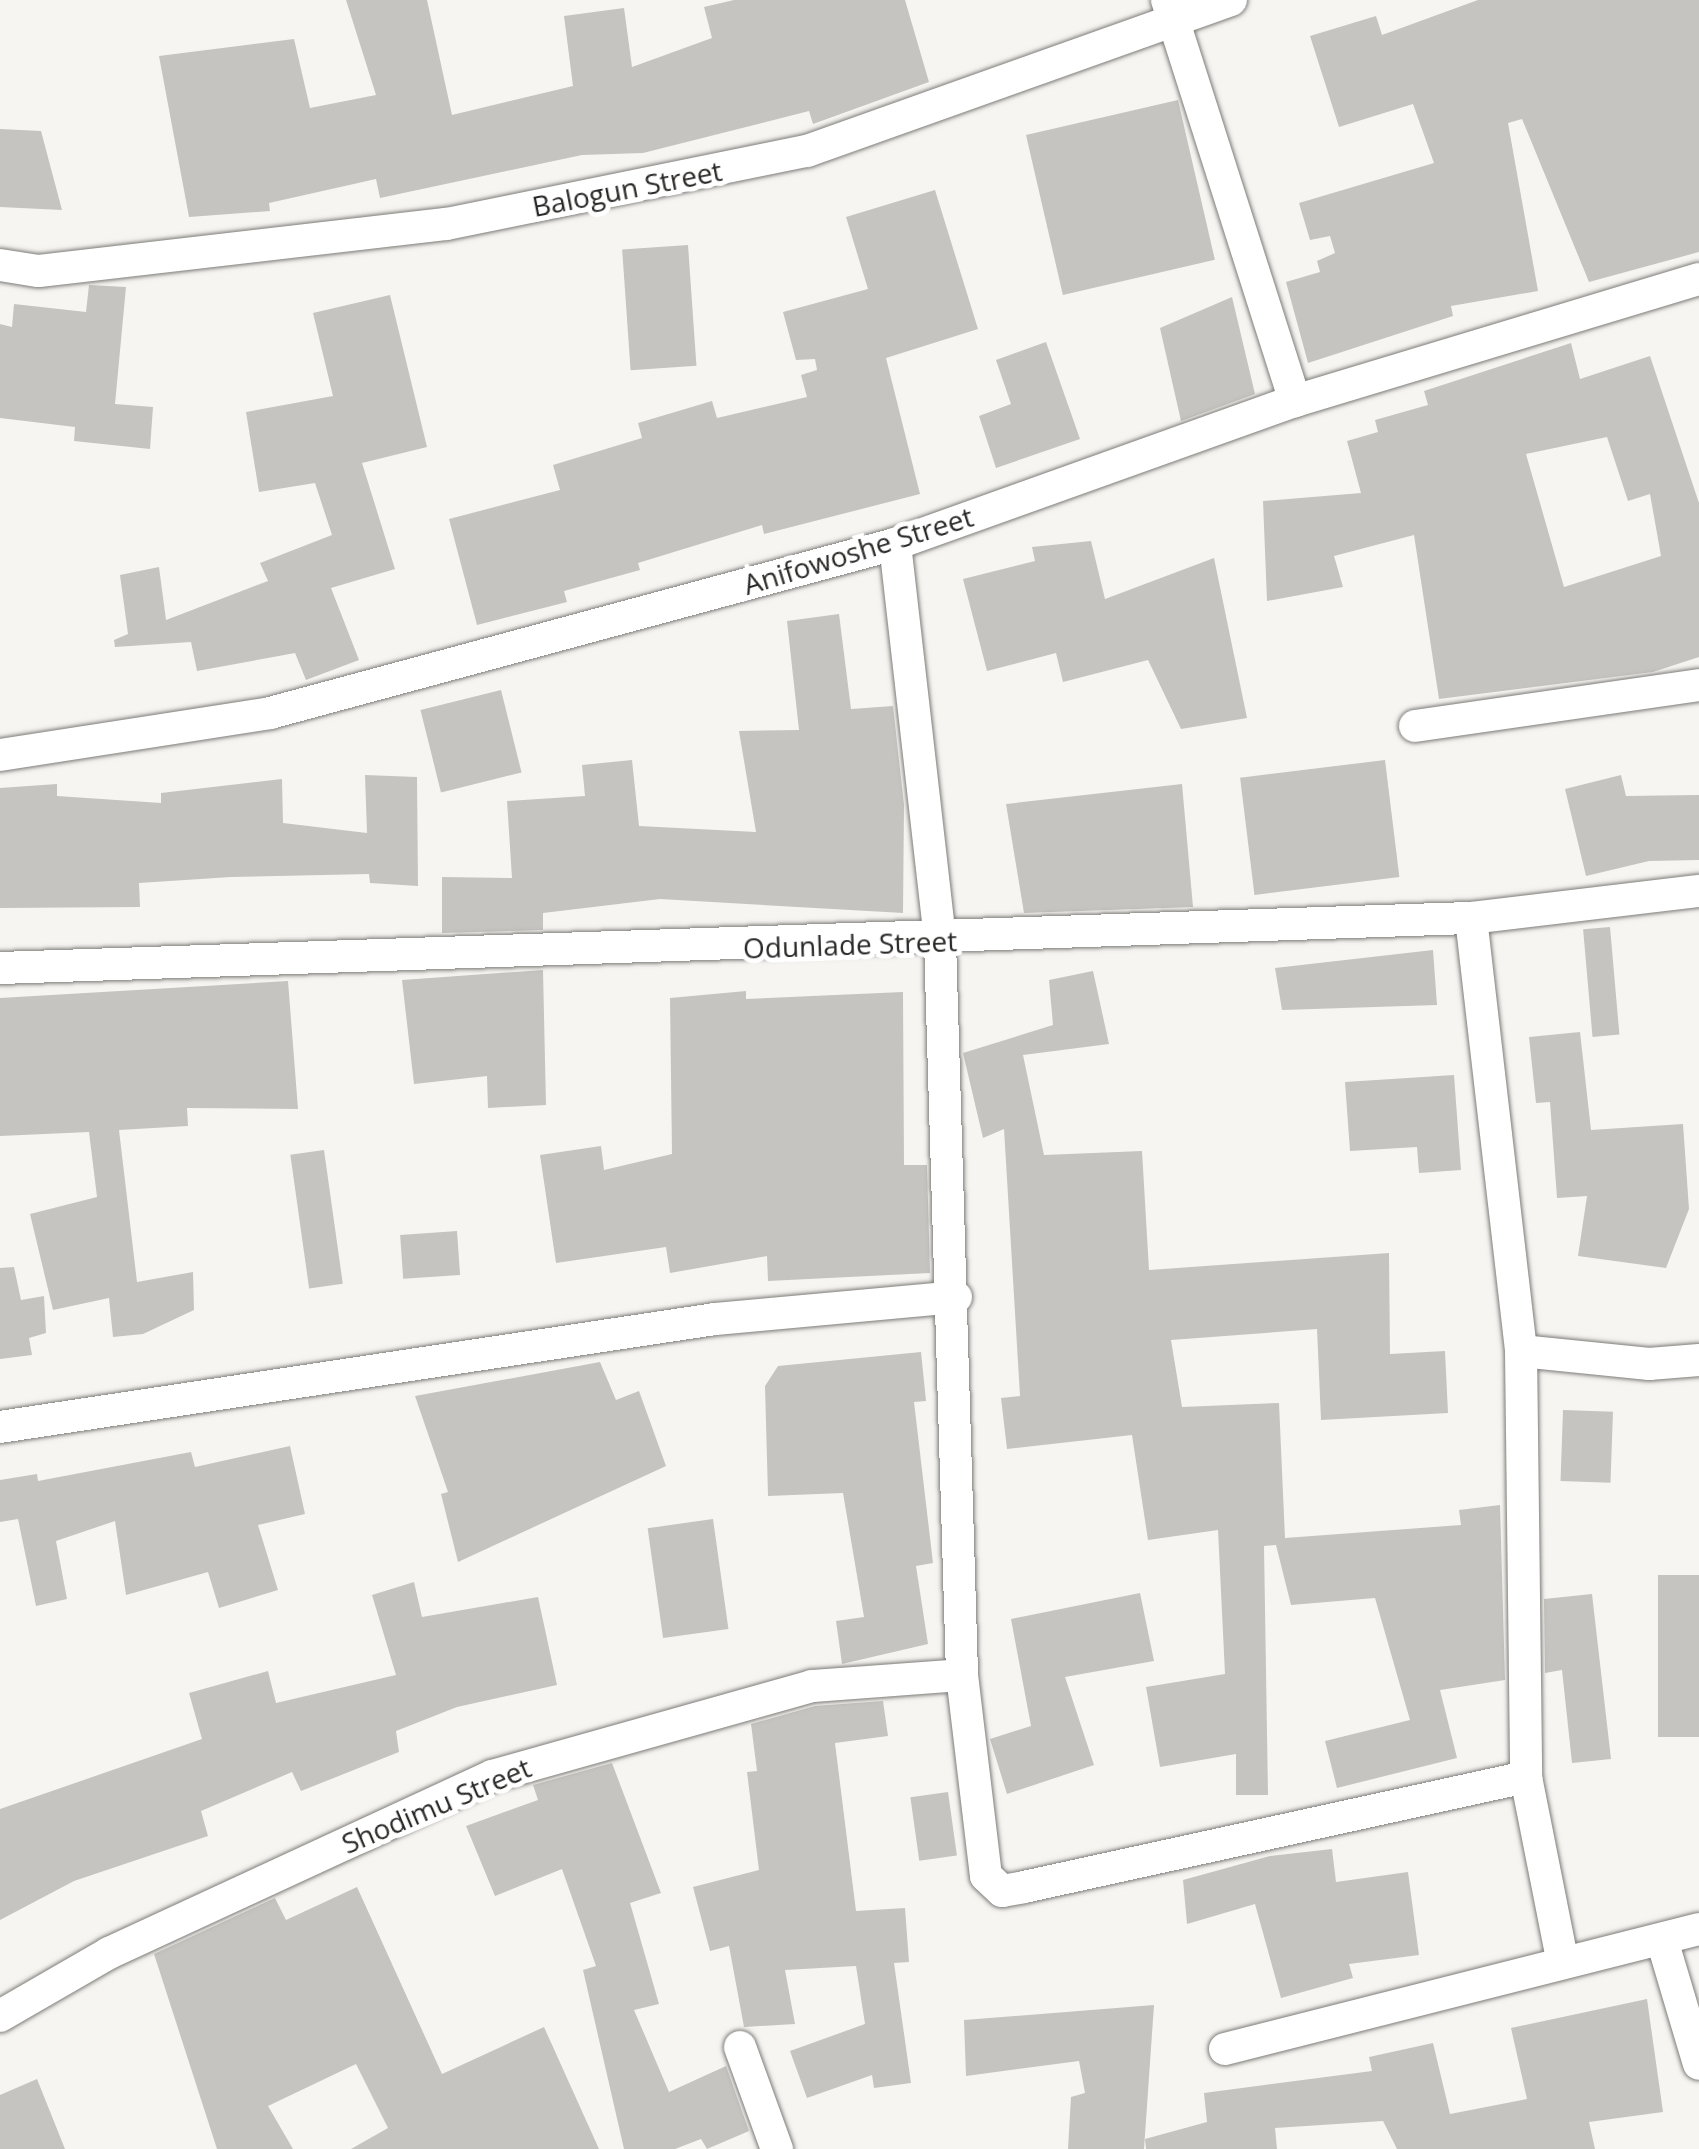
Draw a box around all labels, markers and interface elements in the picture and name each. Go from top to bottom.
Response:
street label: Balogun Street [529,153,725,223]
street label: Anifowoshe Street [739,499,977,601]
street label: Odunlade Street [742,923,958,965]
street label: Shodimu Street [336,1750,536,1860]

